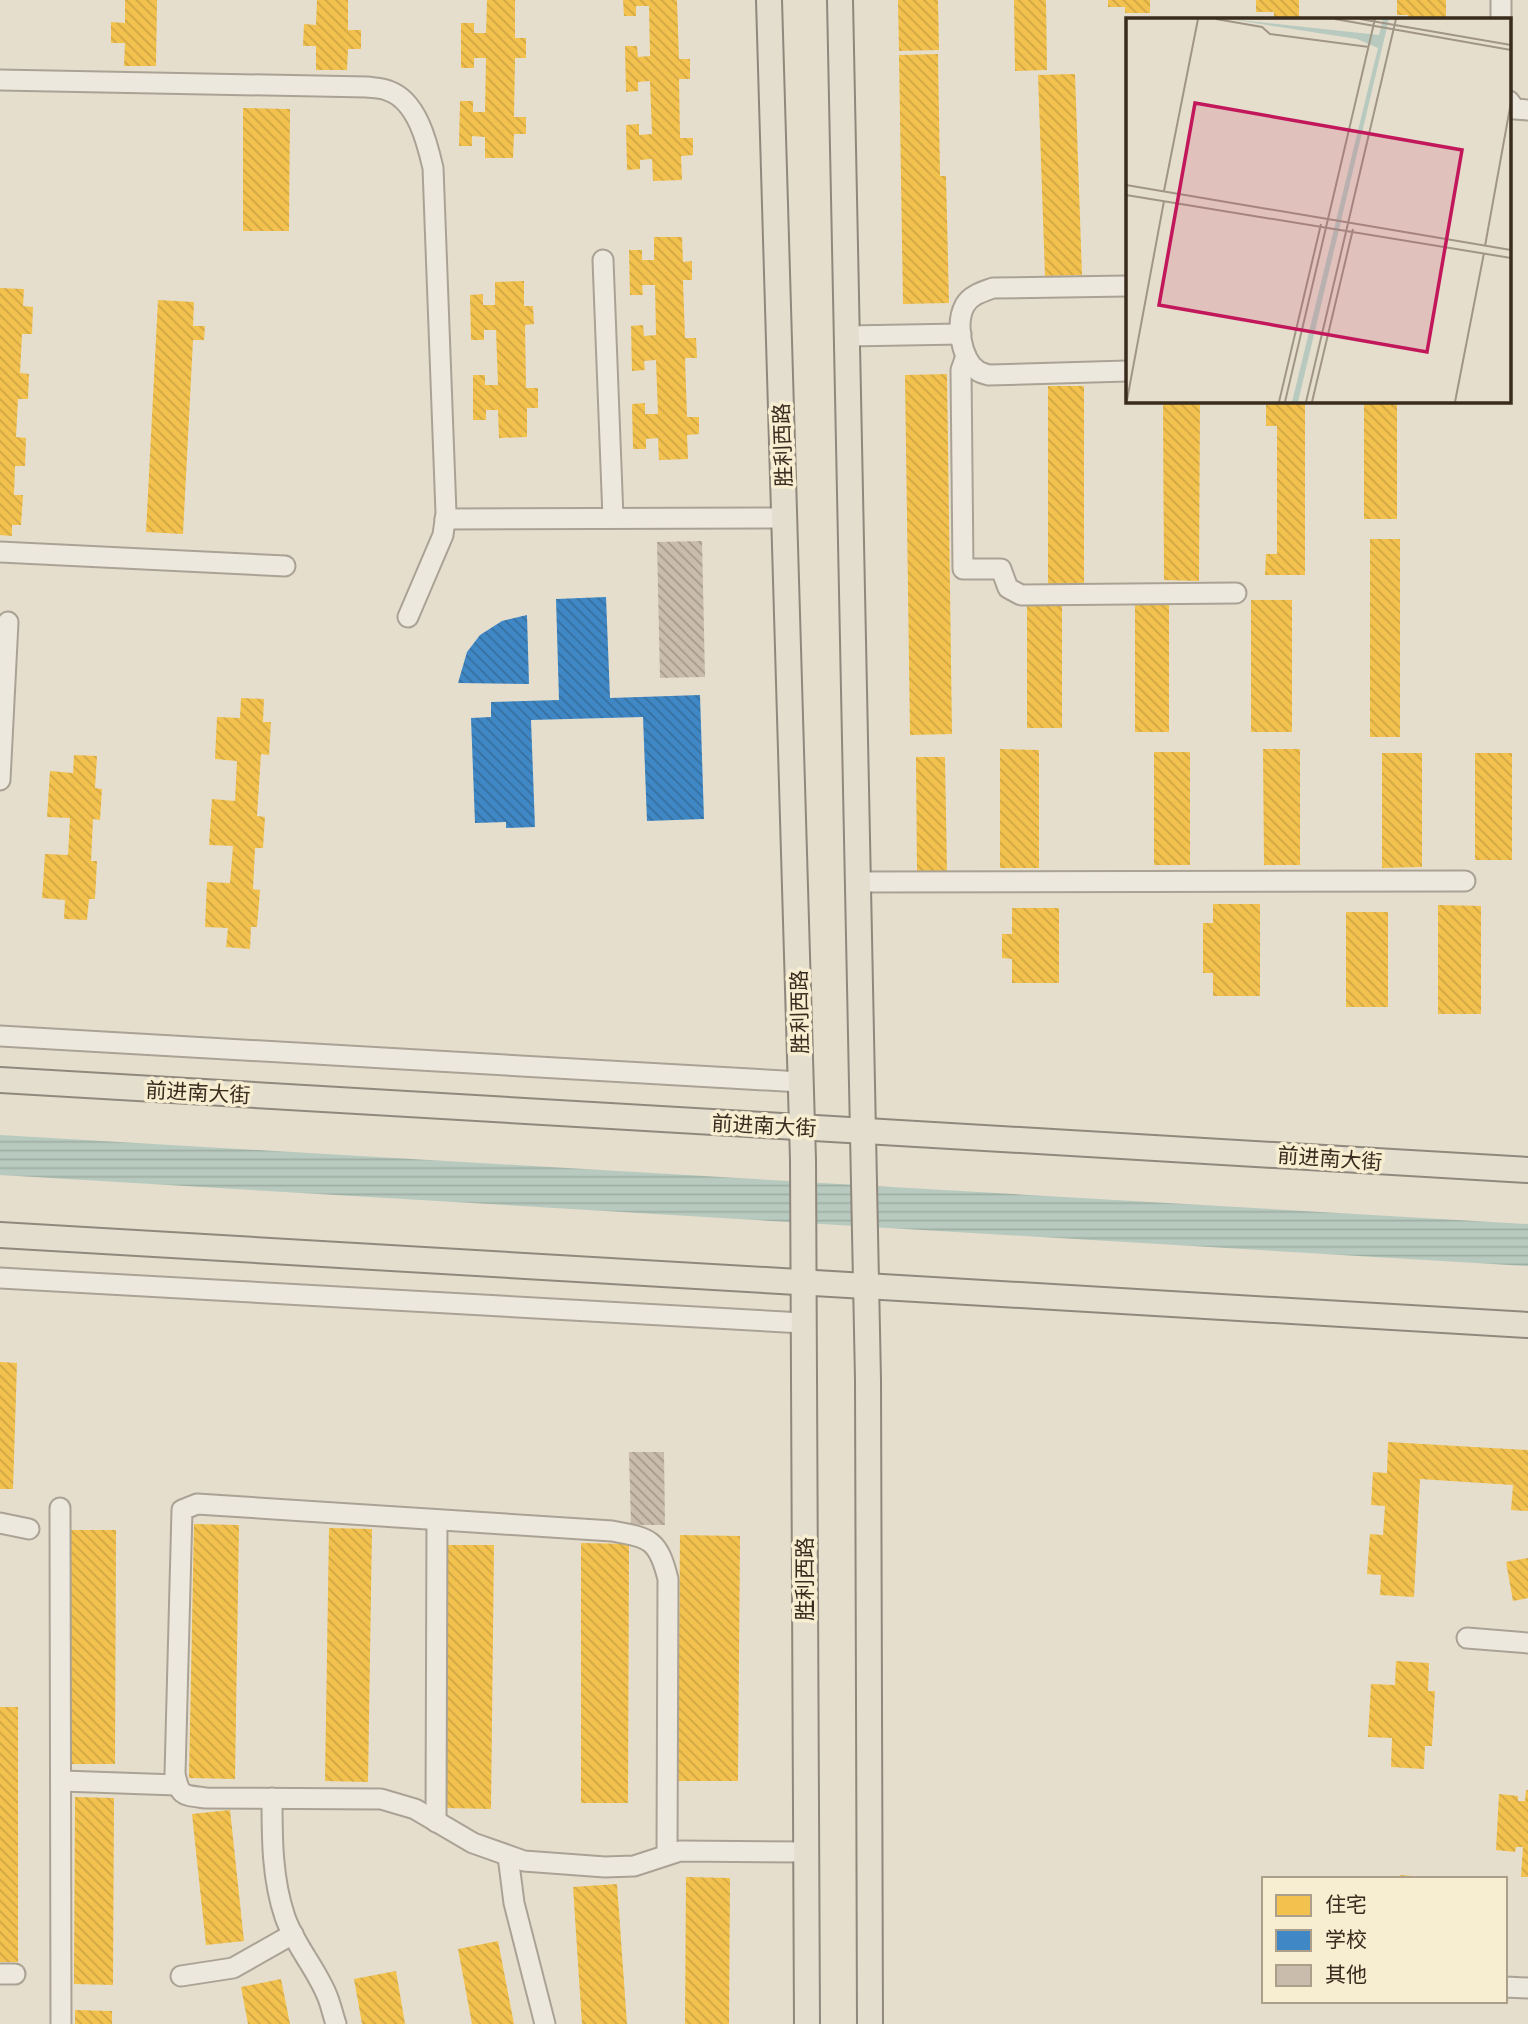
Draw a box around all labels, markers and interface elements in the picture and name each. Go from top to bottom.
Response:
inset map [1126,18,1510,402]
street label: 胜利西路 [767,403,797,487]
street label: 胜利西路 [784,970,814,1054]
street label: 前进南大街 [145,1075,251,1109]
street label: 前进南大街 [711,1108,817,1142]
street label: 前进南大街 [1277,1140,1383,1176]
street label: 胜利西路 [790,1537,818,1621]
legend [1262,1877,1507,2003]
text: 住宅 [1325,1890,1367,1918]
text: 学校 [1325,1925,1367,1953]
text: 其他 [1325,1960,1367,1988]

